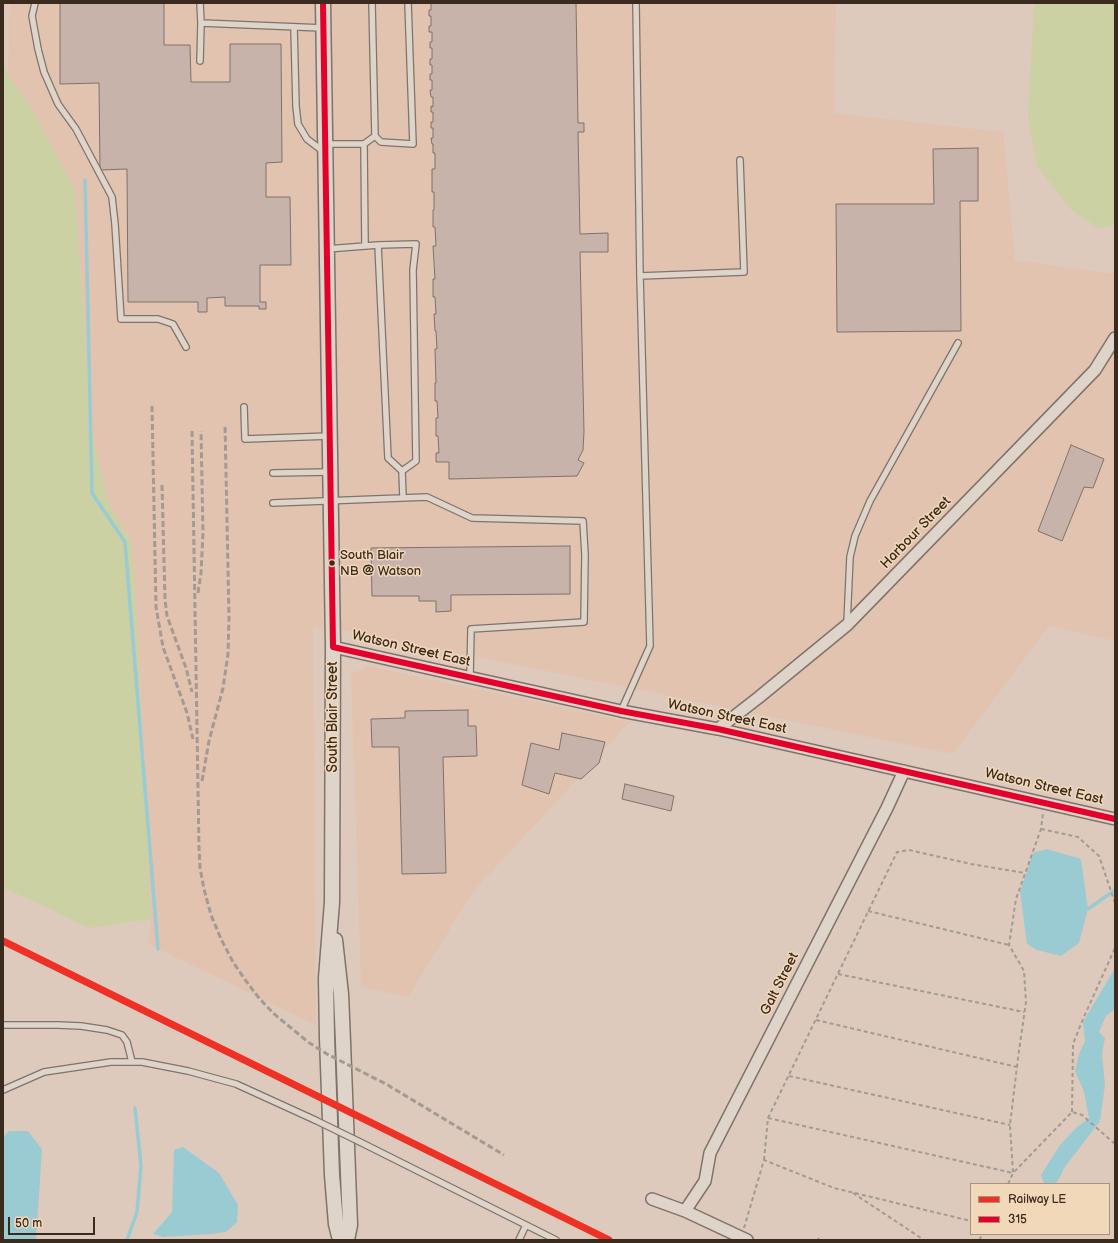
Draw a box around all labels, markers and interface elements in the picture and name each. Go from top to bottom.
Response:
street label: Harbour Street [877,493,955,573]
place label: South Blair NB @ Watson [340,548,421,579]
marker: South Blair NB @ Watson [327,558,337,568]
street label: Watson Street East [350,627,472,671]
street label: South Blair Street [325,662,341,772]
street label: Watson Street East [666,696,788,738]
street label: Watson Street East [983,765,1105,809]
street label: Galt Street [757,950,803,1018]
legend [970,1183,1110,1235]
text: Railway LE [1008,1192,1066,1207]
scale bar [10,1209,97,1235]
text: 315 [1008,1212,1027,1227]
text: 50 m [15,1216,42,1231]

